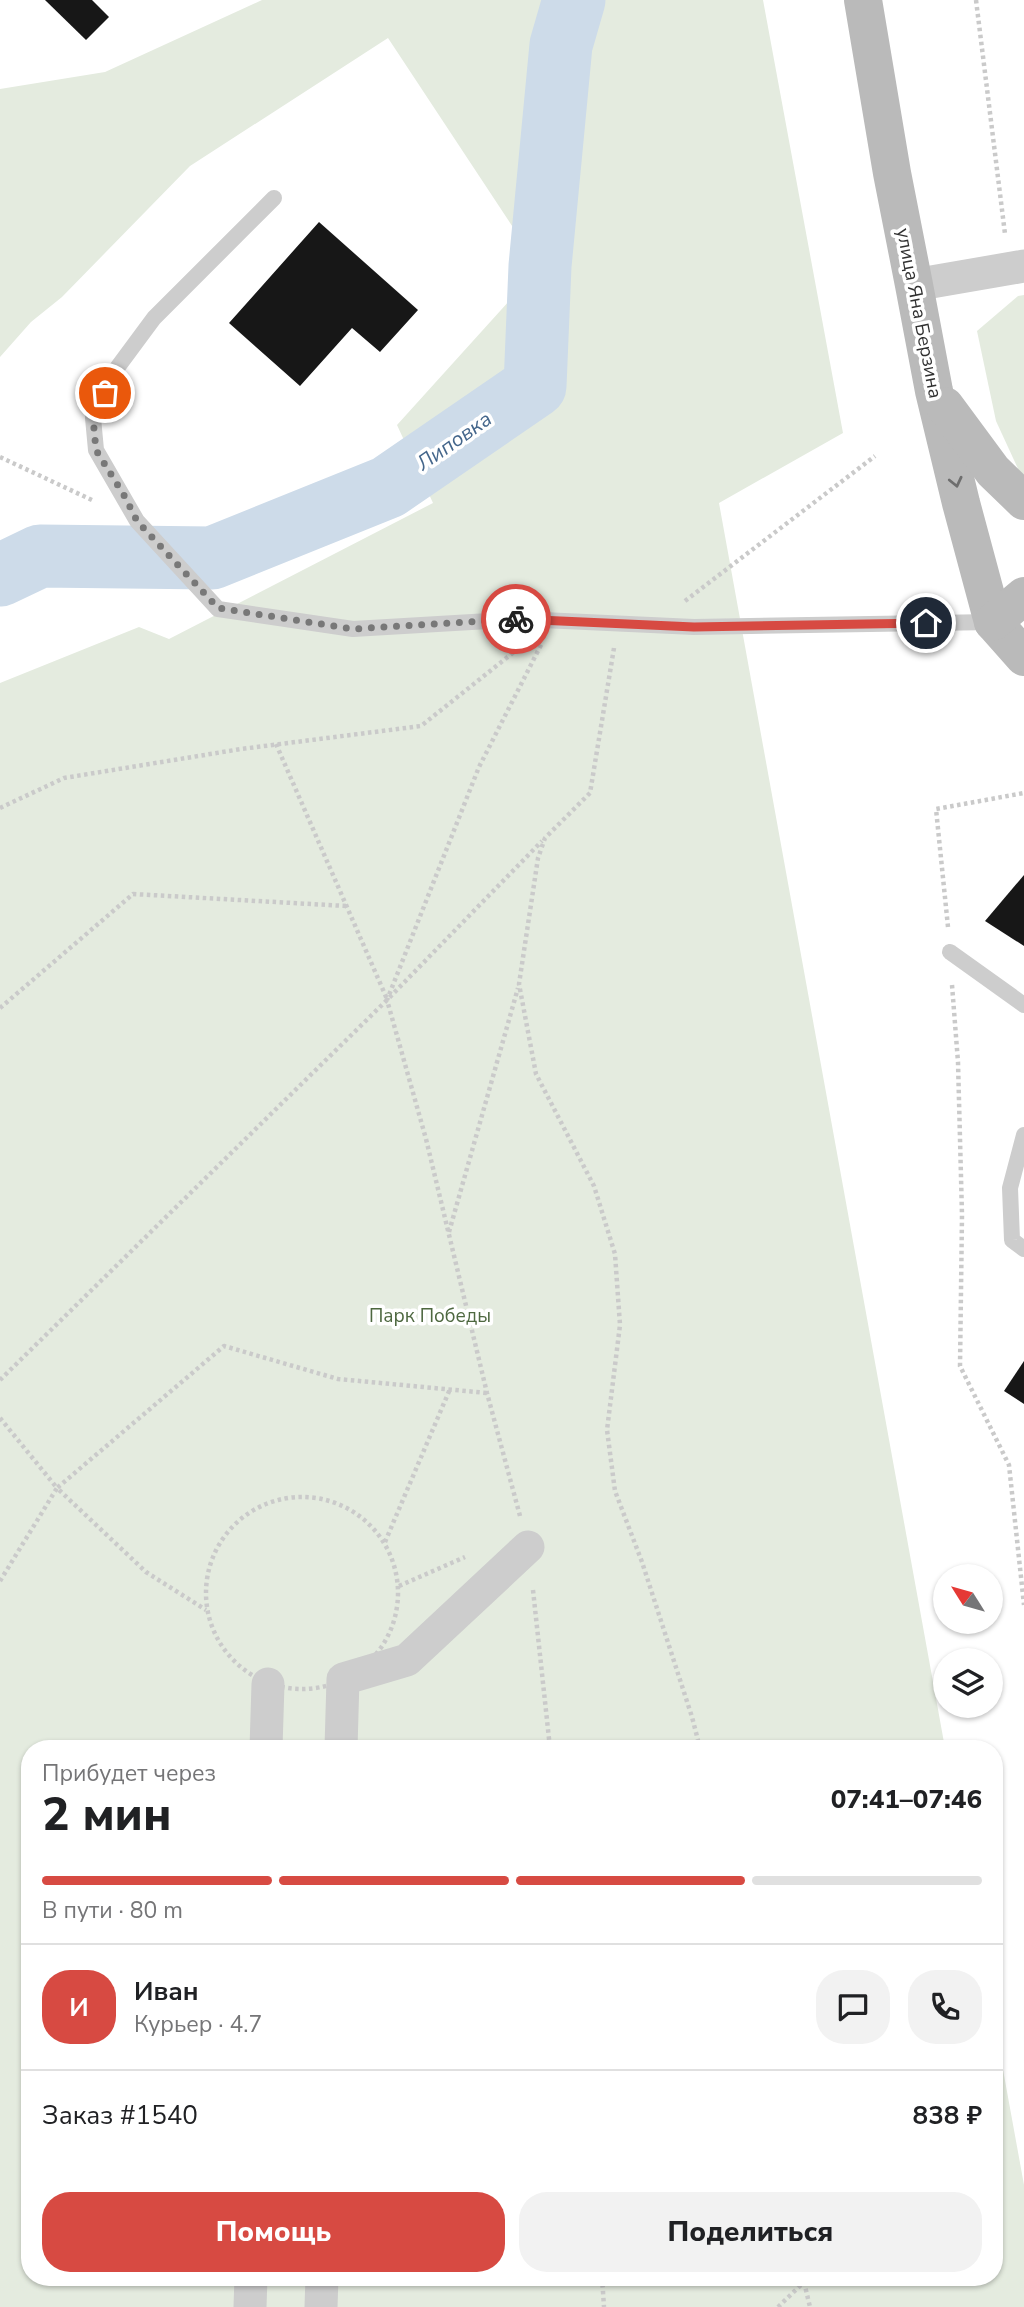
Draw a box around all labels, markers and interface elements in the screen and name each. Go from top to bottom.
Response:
street label: улица Яна Берзина [890,226,948,401]
pin [75,363,135,423]
icon: bag [86,374,124,412]
water label: Липовка [410,405,497,478]
one-way arrow [948,476,962,488]
courier [481,584,551,654]
pin [896,593,956,653]
icon: bike [497,600,535,638]
icon: home [907,604,945,642]
park label: Парк Победы [369,1303,491,1329]
north arrow [933,1564,1003,1634]
map controls [933,1564,1003,1718]
button: layers [933,1648,1003,1718]
text: Прибудет через [42,1758,216,1789]
text: 07:41–07:46 [831,1782,982,1817]
text: 2 мин [42,1783,171,1846]
text: В пути · 80 m [42,1895,183,1926]
button: chat [816,1970,890,2044]
button: phone [908,1970,982,2044]
text: Иван [134,1974,199,2009]
text: И [69,1990,89,2025]
text: Курьер · 4.7 [134,2009,262,2040]
text: Заказ #1540 [42,2098,198,2133]
text: 838 ₽ [913,2098,982,2133]
button: Помощь [42,2192,505,2272]
button: Поделиться [519,2192,982,2272]

